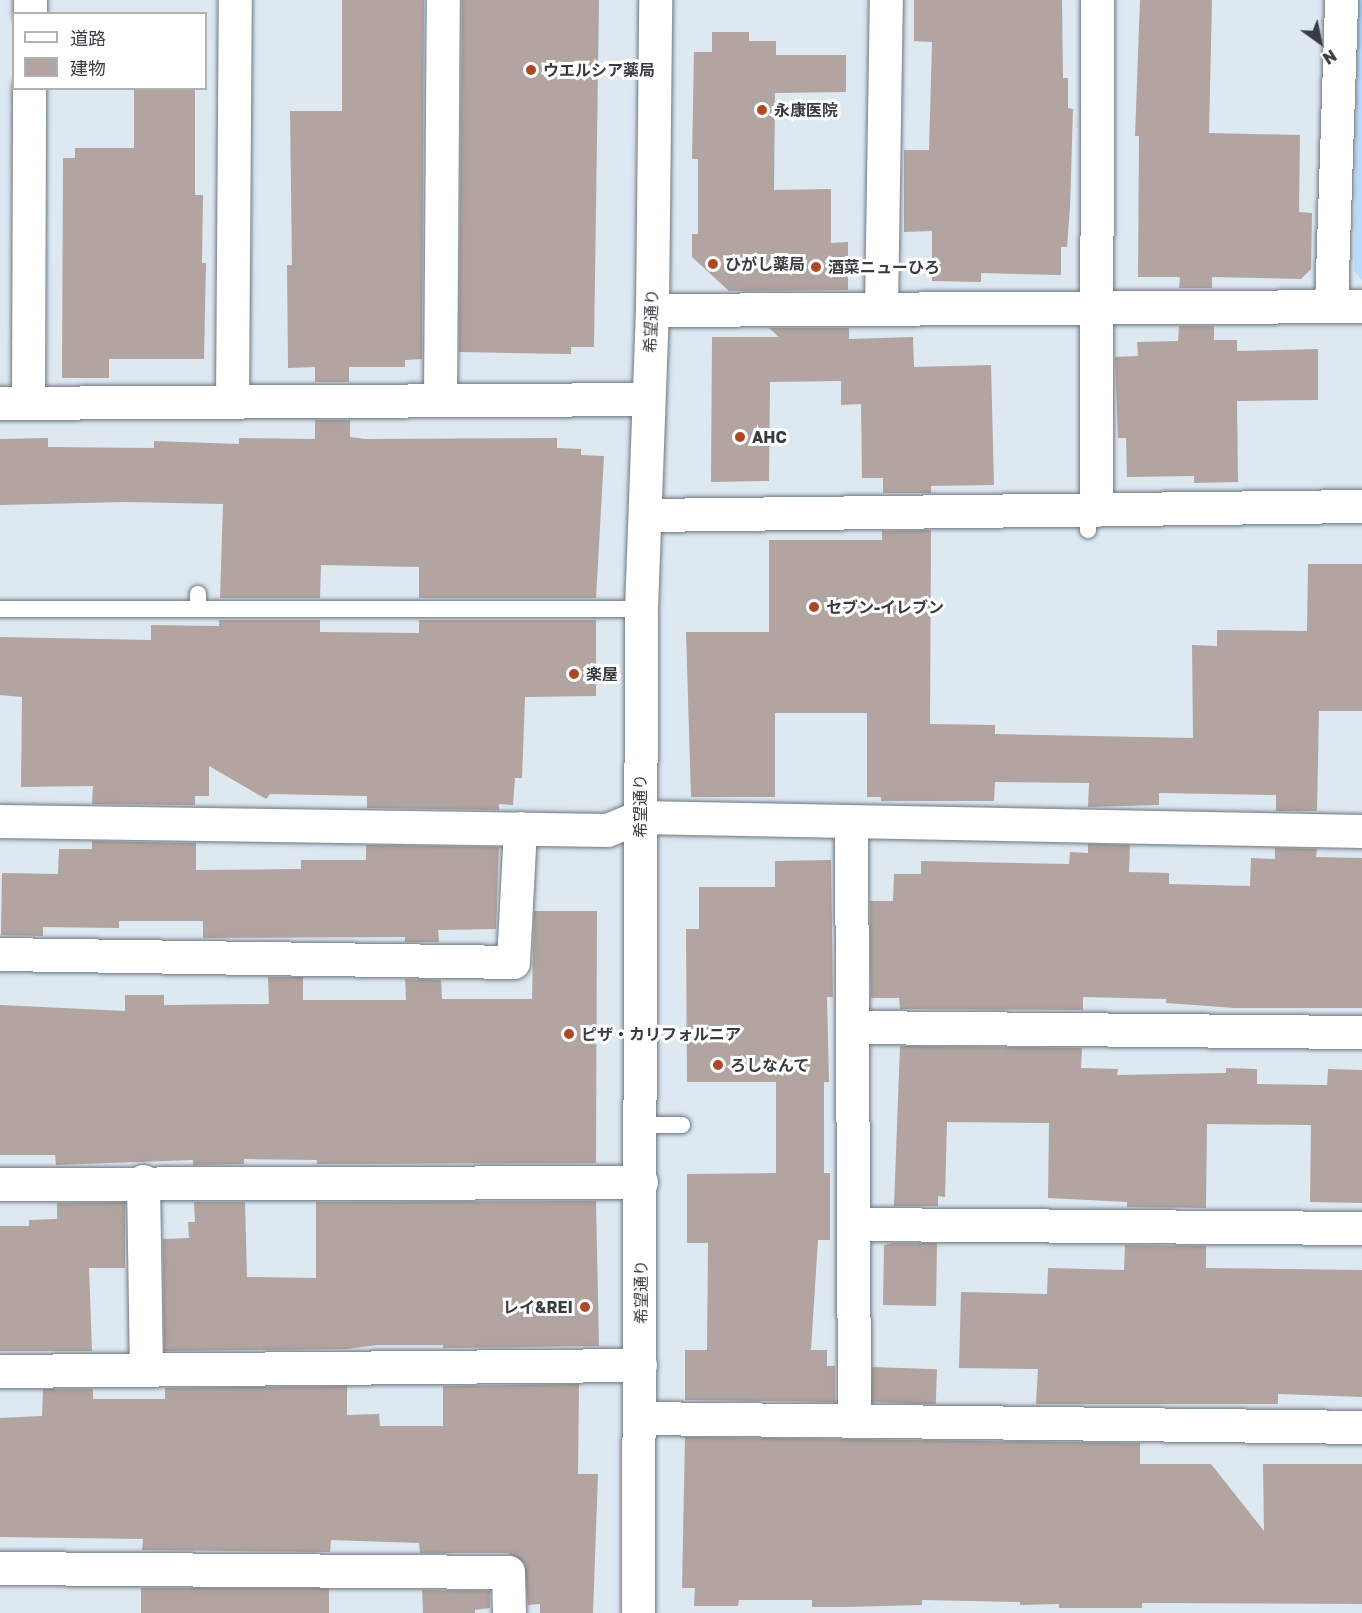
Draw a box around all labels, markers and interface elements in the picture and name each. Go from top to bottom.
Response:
legend [12,12,207,90]
north arrow [1290,12,1350,72]
text: 道路 [70,27,106,49]
text: N [1319,45,1340,69]
text: 建物 [70,57,106,79]
place label: ウエルシア薬局 [543,60,655,80]
marker: ウエルシア薬局 [524,63,538,77]
place label: 永康医院 [774,100,838,120]
marker: 永康医院 [755,103,769,117]
place label: ひがし薬局 [725,254,805,274]
marker: ひがし薬局 [706,257,720,271]
place label: 酒菜ニューひろ [828,257,940,277]
marker: 酒菜ニューひろ [809,260,823,274]
street label: 希望通り [640,289,662,353]
place label: AHC [752,427,787,447]
marker: AHC [733,430,747,444]
place label: セブン-イレブン [826,597,944,617]
marker: セブン-イレブン [807,600,821,614]
place label: 楽屋 [586,664,618,684]
marker: 楽屋 [567,667,581,681]
street label: 希望通り [630,774,650,838]
place label: ピザ・カリフォルニア [581,1024,741,1044]
marker: ピザ・カリフォルニア [562,1027,576,1041]
place label: ろしなんて [730,1055,810,1075]
marker: ろしなんて [711,1058,725,1072]
street label: 希望通り [631,1260,651,1324]
place label: レイ&REI [503,1297,573,1317]
marker: レイ&REI [578,1300,592,1314]

